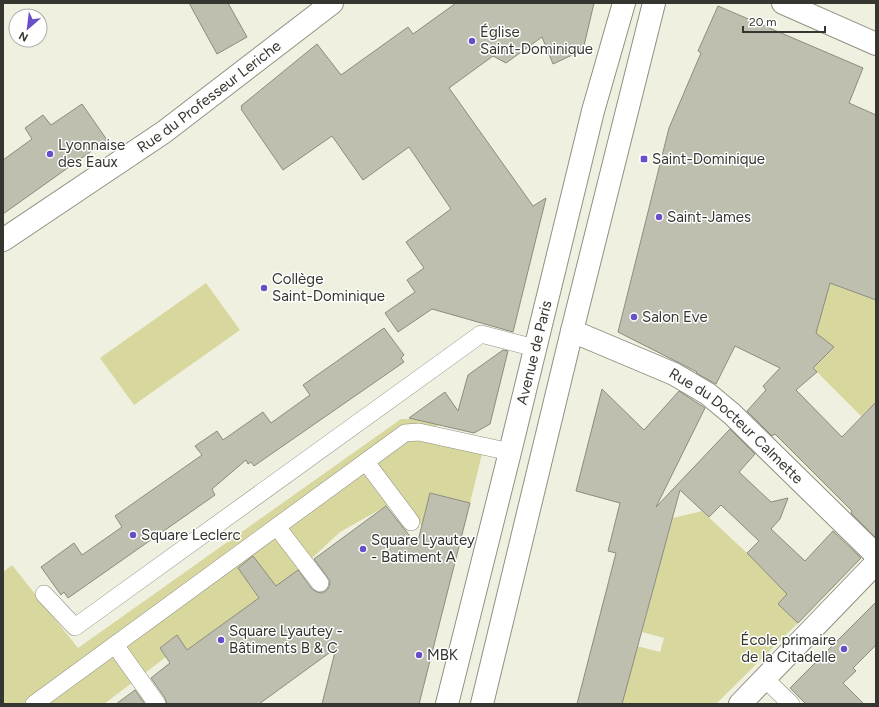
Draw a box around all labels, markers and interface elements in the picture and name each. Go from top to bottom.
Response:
north arrow [8,8,48,48]
scale bar [743,8,825,34]
text: 20 m [749,15,777,29]
place label: Église Saint-Dominique [480,23,593,58]
text: N [17,29,30,44]
marker: Église Saint-Dominique [467,36,477,46]
street label: Rue du Professeur Leriche [134,37,284,156]
place label: Lyonnaise des Eaux [58,136,125,171]
marker: Lyonnaise des Eaux [45,149,55,159]
place label: Saint-Dominique [652,150,765,168]
marker: Saint-Dominique [639,154,649,164]
place label: Saint-James [667,208,751,226]
marker: Saint-James [654,212,664,222]
place label: Collège Saint-Dominique [272,270,385,305]
marker: Collège Saint-Dominique [259,283,269,293]
street label: Avenue de Paris [513,299,556,407]
place label: Salon Eve [642,308,708,326]
marker: Salon Eve [629,312,639,322]
street label: Rue du Docteur Calmette [666,364,807,488]
place label: Square Leclerc [141,526,241,544]
marker: Square Leclerc [128,530,138,540]
place label: Square Lyautey - Batiment A [371,531,475,566]
marker: Square Lyautey - Batiment A [358,544,368,554]
place label: Square Lyautey - Bâtiments B & C [229,622,343,657]
place label: École primaire de la Citadelle [741,631,836,666]
marker: Square Lyautey - Bâtiments B & C [216,635,226,645]
marker: École primaire de la Citadelle [839,644,849,654]
place label: MBK [427,646,459,664]
marker: MBK [414,650,424,660]

